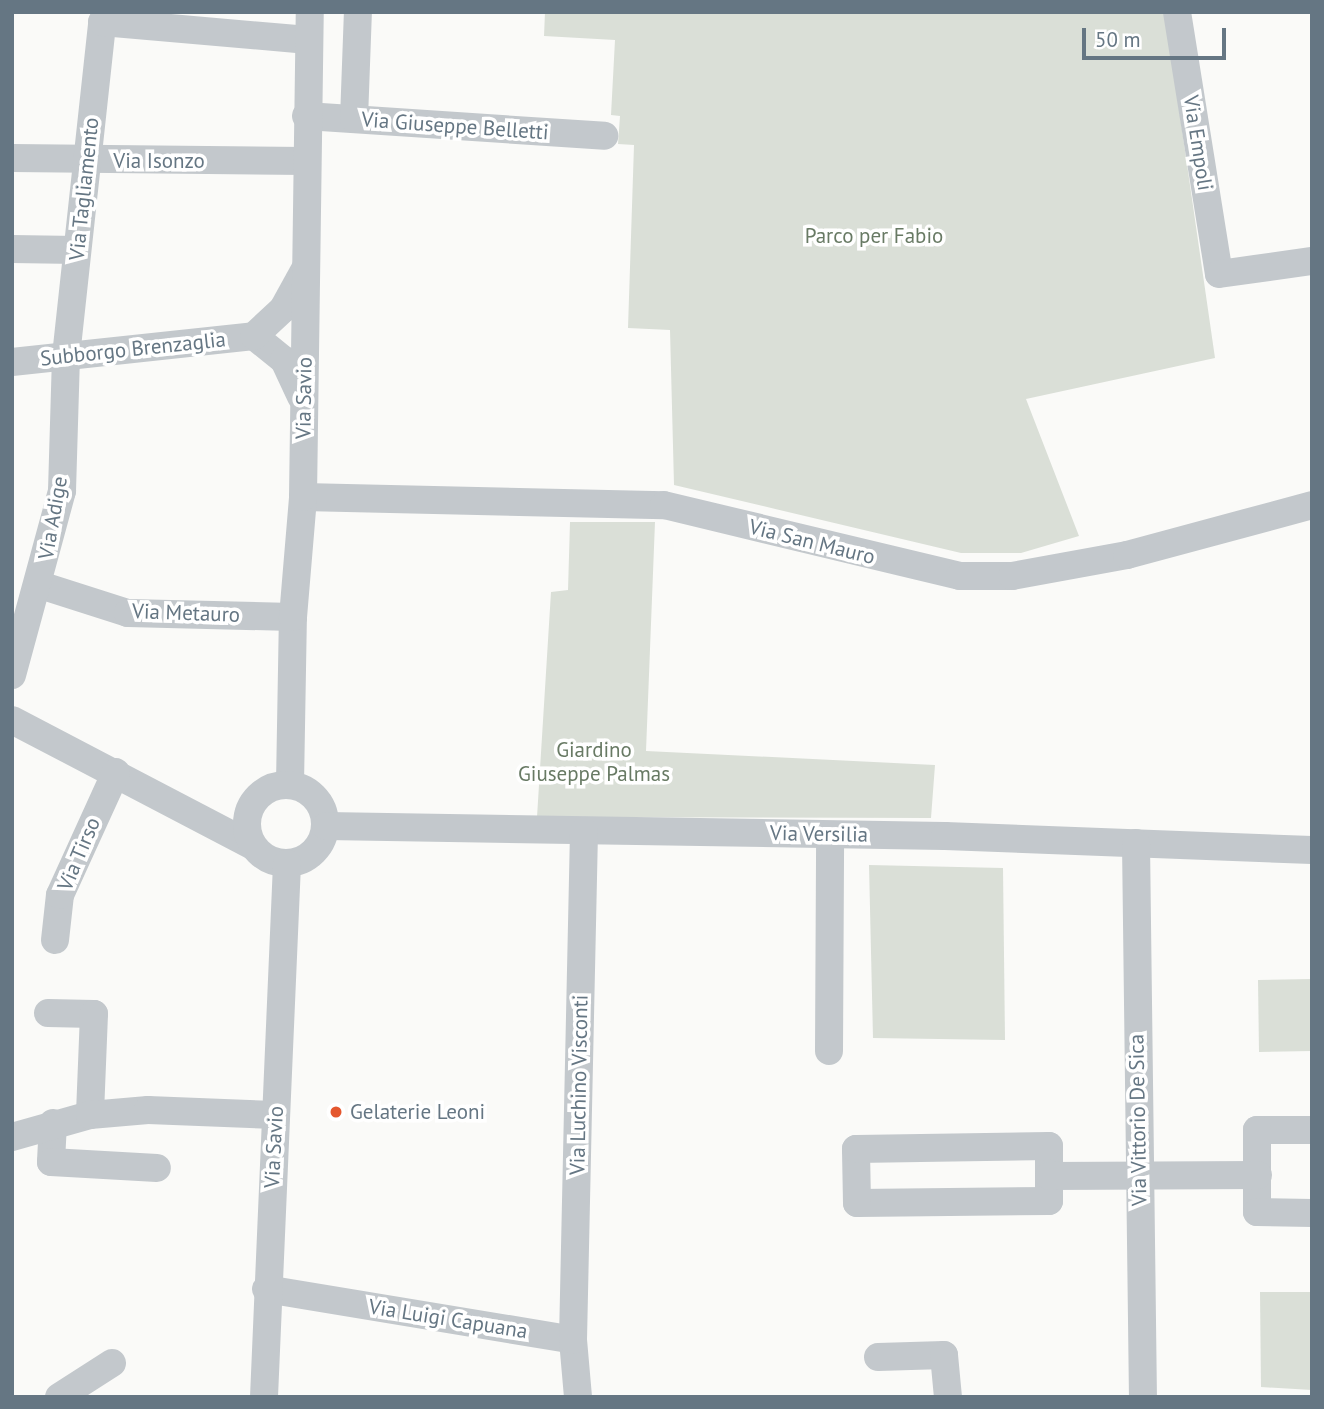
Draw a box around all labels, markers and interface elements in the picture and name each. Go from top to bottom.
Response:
scale bar [1086,14,1230,58]
text: 50 m [1095,26,1141,53]
street label: Via Empoli [1178,93,1218,193]
street label: Via Giuseppe Belletti [361,107,549,145]
street label: Via Tagliamento [64,116,104,262]
street label: Via Isonzo [113,148,205,174]
park label: Parco per Fabio [805,223,943,249]
street label: Subborgo Brenzaglia [39,327,227,371]
street label: Via Savio [291,357,317,439]
street label: Via Adige [33,474,73,562]
street label: Via San Mauro [746,514,878,570]
street label: Via Metauro [132,599,240,627]
park label: Giardino Giuseppe Palmas [518,737,670,787]
street label: Via Tirso [52,813,106,895]
street label: Via Versilia [769,821,869,847]
street label: Via Luchino Visconti [565,994,593,1176]
street label: Via Vittorio De Sica [1124,1033,1152,1207]
place label: Gelaterie Leoni [350,1099,485,1125]
marker: Gelaterie Leoni [328,1104,344,1120]
street label: Via Savio [259,1105,289,1189]
street label: Via Luigi Capuana [367,1294,529,1344]

